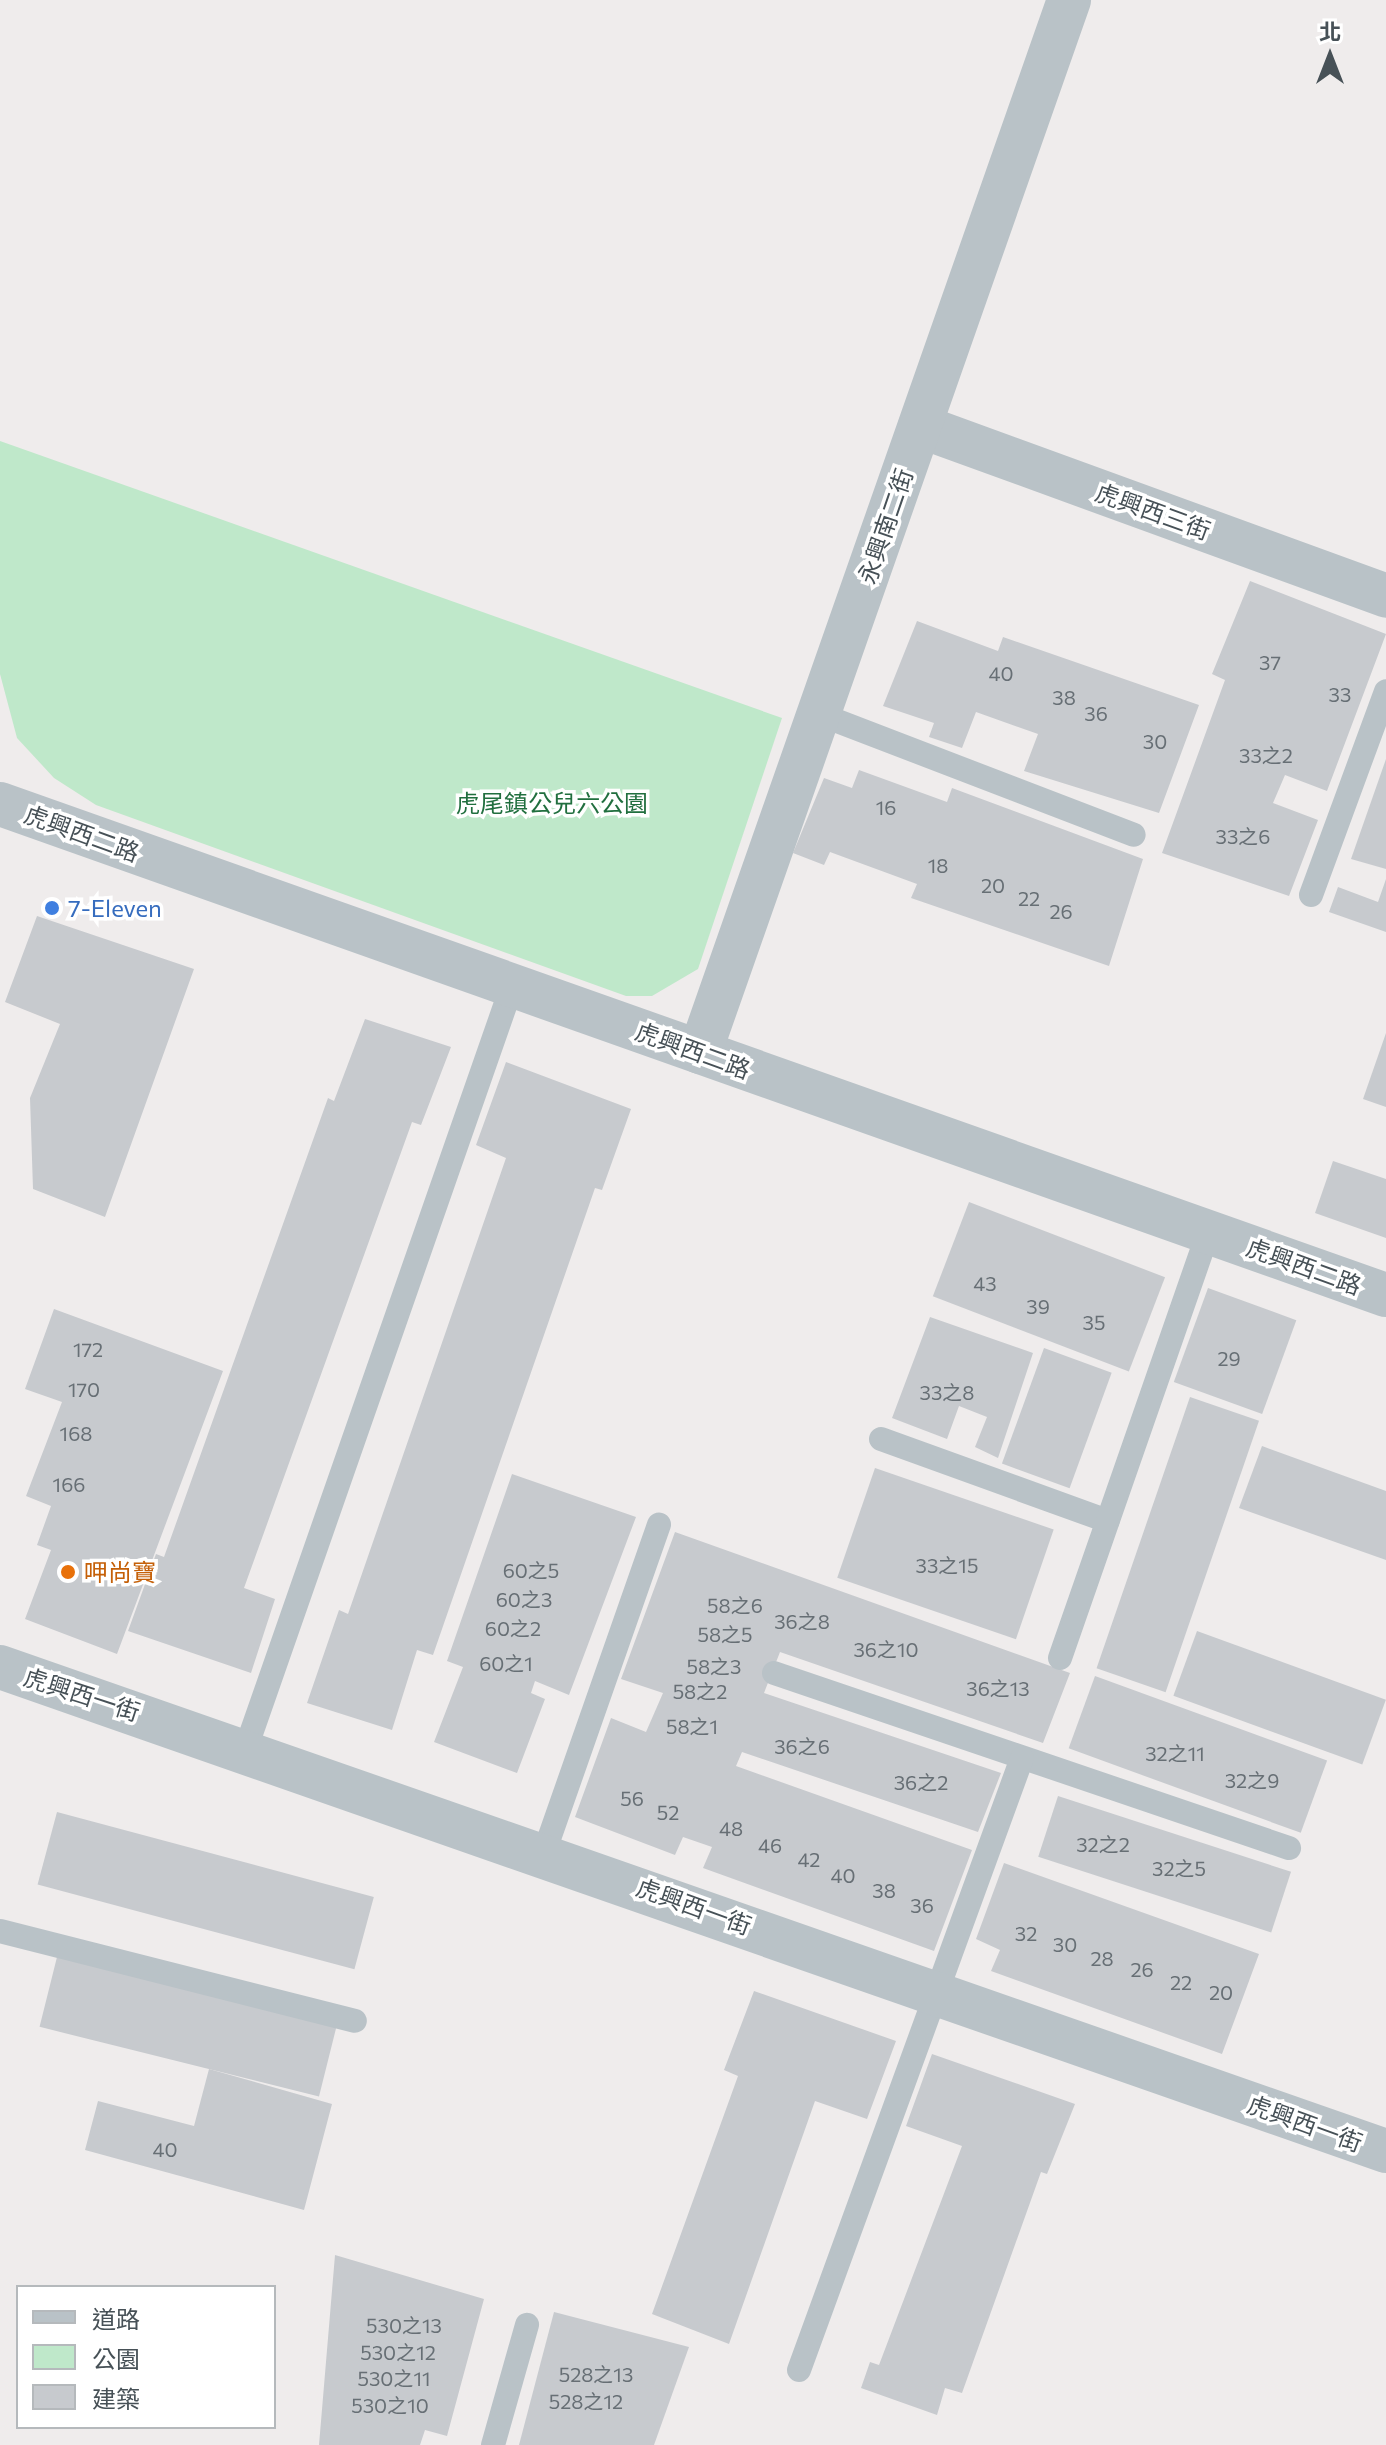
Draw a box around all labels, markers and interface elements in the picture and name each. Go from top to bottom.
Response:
north arrow [1290,16,1370,96]
text: 北 [1319,18,1341,45]
street label: 永興南二街 [852,465,918,587]
street label: 虎興西三街 [1092,477,1214,545]
house number: 37 [1259,650,1281,674]
house number: 40 [988,661,1014,685]
house number: 33 [1329,682,1351,706]
house number: 38 [1052,685,1076,709]
house number: 36 [1084,701,1108,725]
house number: 30 [1143,729,1167,753]
house number: 33之2 [1239,743,1293,767]
park label: 虎尾鎮公兒六公園 [456,789,648,817]
house number: 16 [876,795,896,819]
street label: 虎興西二路 [21,799,143,867]
house number: 33之6 [1216,824,1270,848]
house number: 18 [928,853,948,877]
house number: 20 [981,873,1005,897]
house number: 22 [1018,886,1040,910]
place label: 7-Eleven [68,894,162,922]
marker: 7-Eleven [43,899,61,917]
house number: 26 [1049,899,1073,923]
street label: 虎興西二路 [632,1016,754,1084]
street label: 虎興西二路 [1243,1232,1365,1300]
house number: 43 [973,1271,997,1295]
house number: 39 [1026,1294,1050,1318]
house number: 35 [1083,1310,1105,1334]
house number: 172 [73,1337,103,1361]
house number: 29 [1217,1346,1241,1370]
house number: 170 [68,1377,100,1401]
house number: 33之8 [920,1380,974,1404]
house number: 168 [60,1421,92,1445]
house number: 166 [53,1472,85,1496]
house number: 33之15 [916,1553,978,1577]
place label: 呷尚寶 [84,1558,156,1586]
house number: 60之5 [503,1558,559,1582]
marker: 呷尚寶 [59,1563,77,1581]
house number: 60之3 [496,1587,552,1611]
house number: 58之6 [707,1593,763,1617]
house number: 36之8 [774,1609,830,1633]
house number: 60之2 [485,1616,541,1640]
house number: 58之5 [697,1622,753,1646]
house number: 36之10 [853,1637,919,1661]
house number: 60之1 [479,1651,533,1675]
house number: 58之3 [686,1654,742,1678]
street label: 虎興西一街 [20,1662,144,1726]
house number: 36之13 [966,1676,1030,1700]
house number: 58之2 [673,1679,727,1703]
house number: 58之1 [666,1714,718,1738]
house number: 36之6 [774,1734,830,1758]
house number: 32之11 [1145,1741,1205,1765]
house number: 32之9 [1225,1768,1279,1792]
house number: 36之2 [894,1770,948,1794]
house number: 56 [620,1786,644,1810]
house number: 52 [657,1800,679,1824]
house number: 48 [719,1816,743,1840]
house number: 32之2 [1076,1832,1130,1856]
house number: 46 [758,1833,782,1857]
house number: 42 [798,1847,820,1871]
house number: 32之5 [1152,1856,1206,1880]
house number: 40 [830,1863,856,1887]
street label: 虎興西一街 [633,1872,755,1940]
house number: 38 [872,1878,896,1902]
house number: 36 [910,1893,934,1917]
house number: 32 [1015,1921,1037,1945]
house number: 30 [1053,1932,1077,1956]
house number: 28 [1090,1946,1114,1970]
house number: 26 [1130,1957,1154,1981]
house number: 22 [1170,1970,1192,1994]
house number: 20 [1209,1980,1233,2004]
street label: 虎興西一街 [1244,2089,1366,2157]
house number: 40 [152,2137,178,2161]
legend [16,2285,276,2429]
text: 道路 [92,2304,140,2333]
house number: 530之13 [366,2313,442,2337]
house number: 530之12 [360,2340,436,2364]
text: 公園 [92,2344,140,2373]
house number: 528之13 [559,2362,633,2386]
house number: 530之11 [357,2366,431,2390]
text: 建築 [92,2384,140,2413]
house number: 528之12 [549,2389,623,2413]
house number: 530之10 [351,2393,429,2417]

